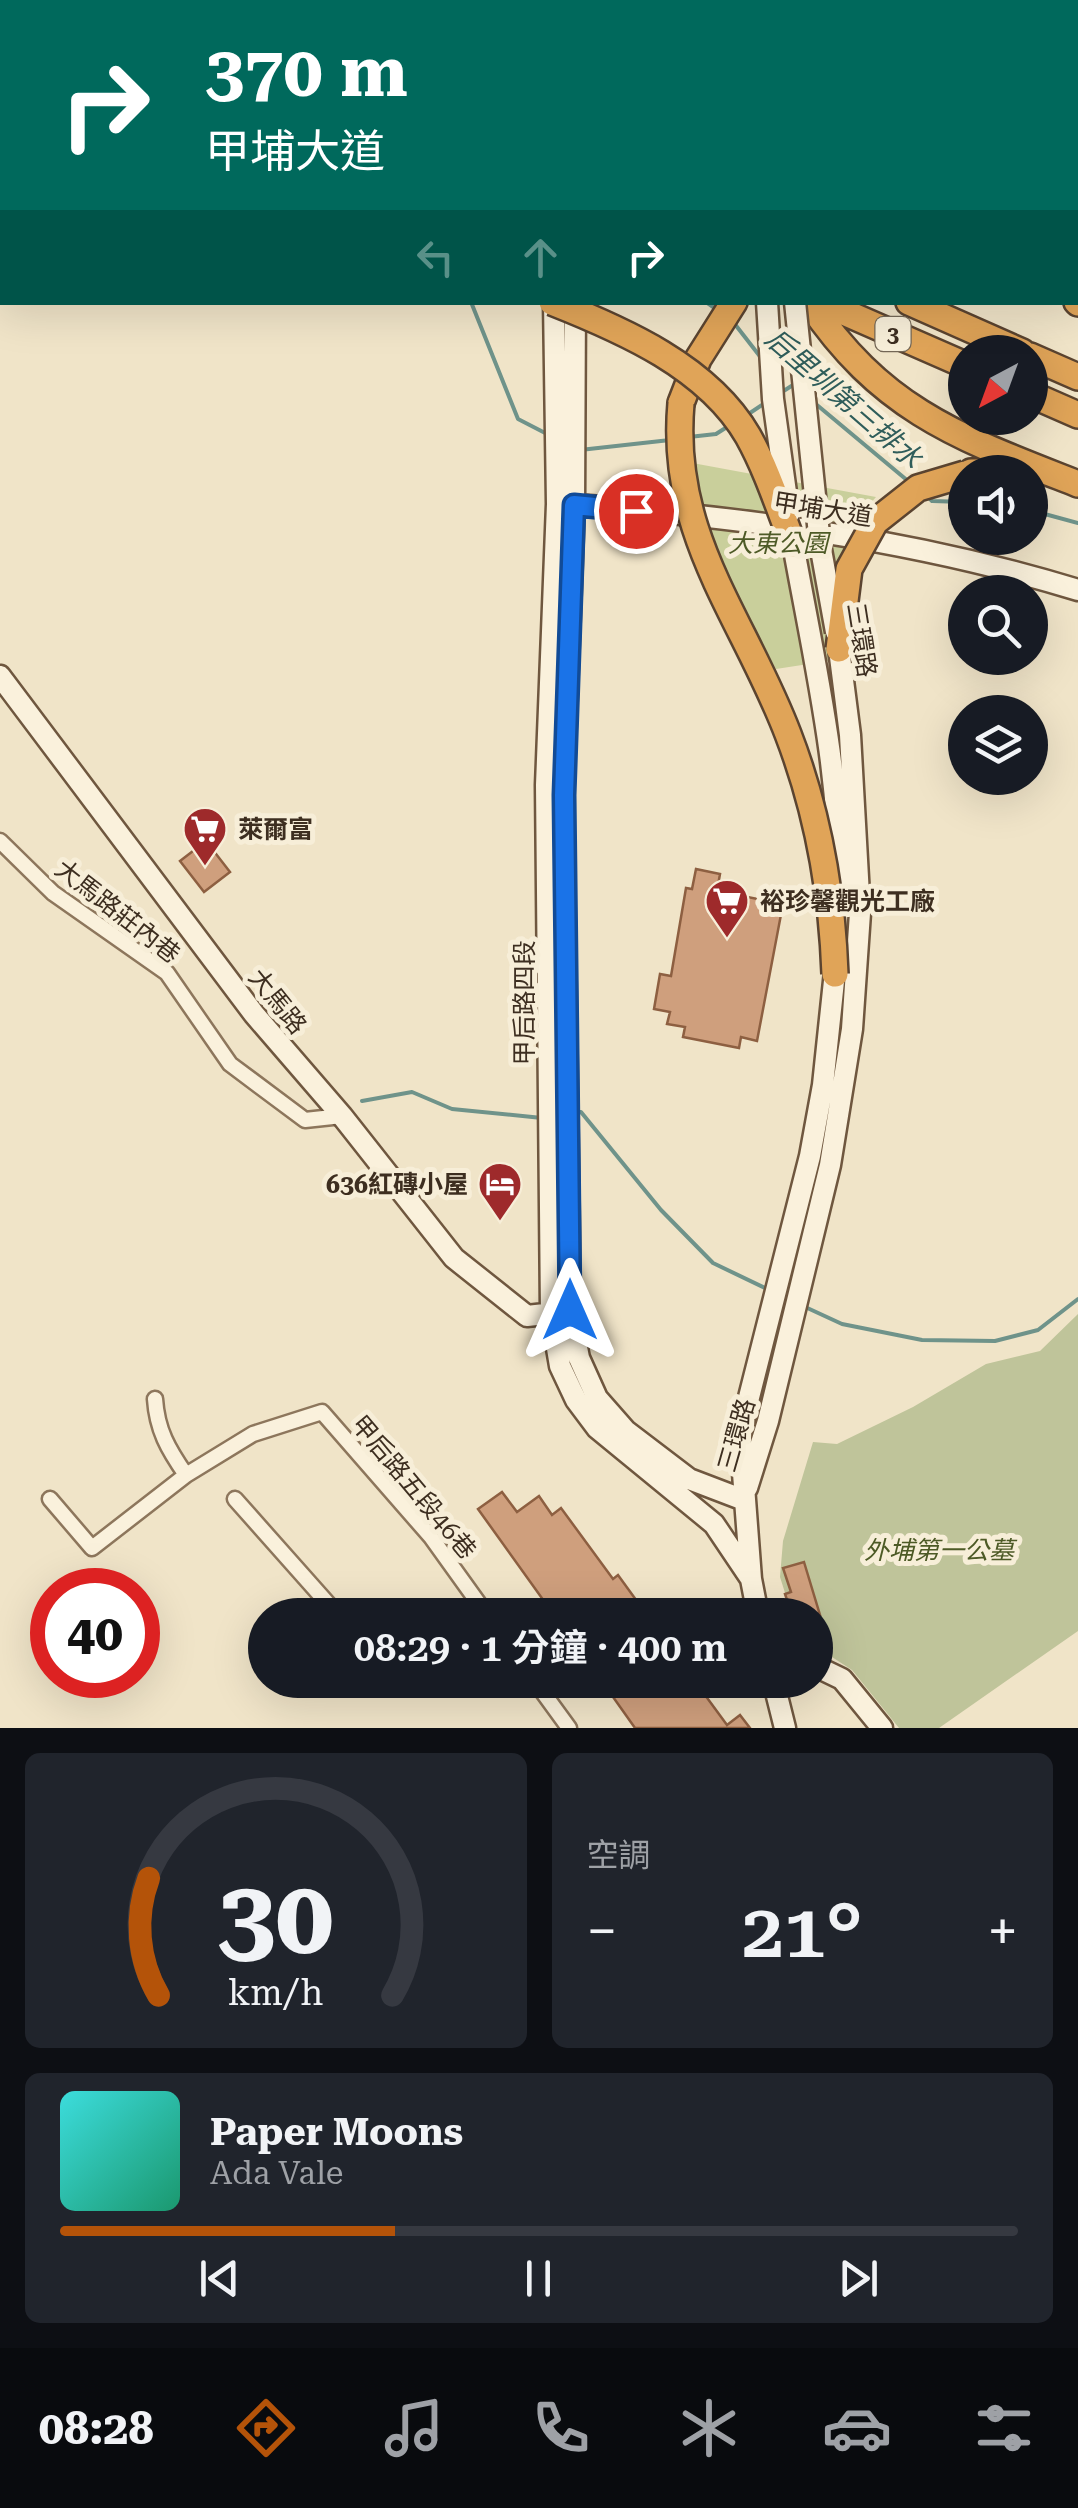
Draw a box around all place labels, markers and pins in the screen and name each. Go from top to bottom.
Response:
pin [594,469,679,554]
supermarket icon: 萊爾富 [182,806,228,867]
place label: 萊爾富 [238,815,313,844]
supermarket icon: 裕珍馨觀光工廠 [704,878,750,939]
place label: 裕珍馨觀光工廠 [760,887,935,916]
hotel icon: 636紅磚小屋 [477,1161,523,1222]
place label: 636紅磚小屋 [326,1170,468,1199]

